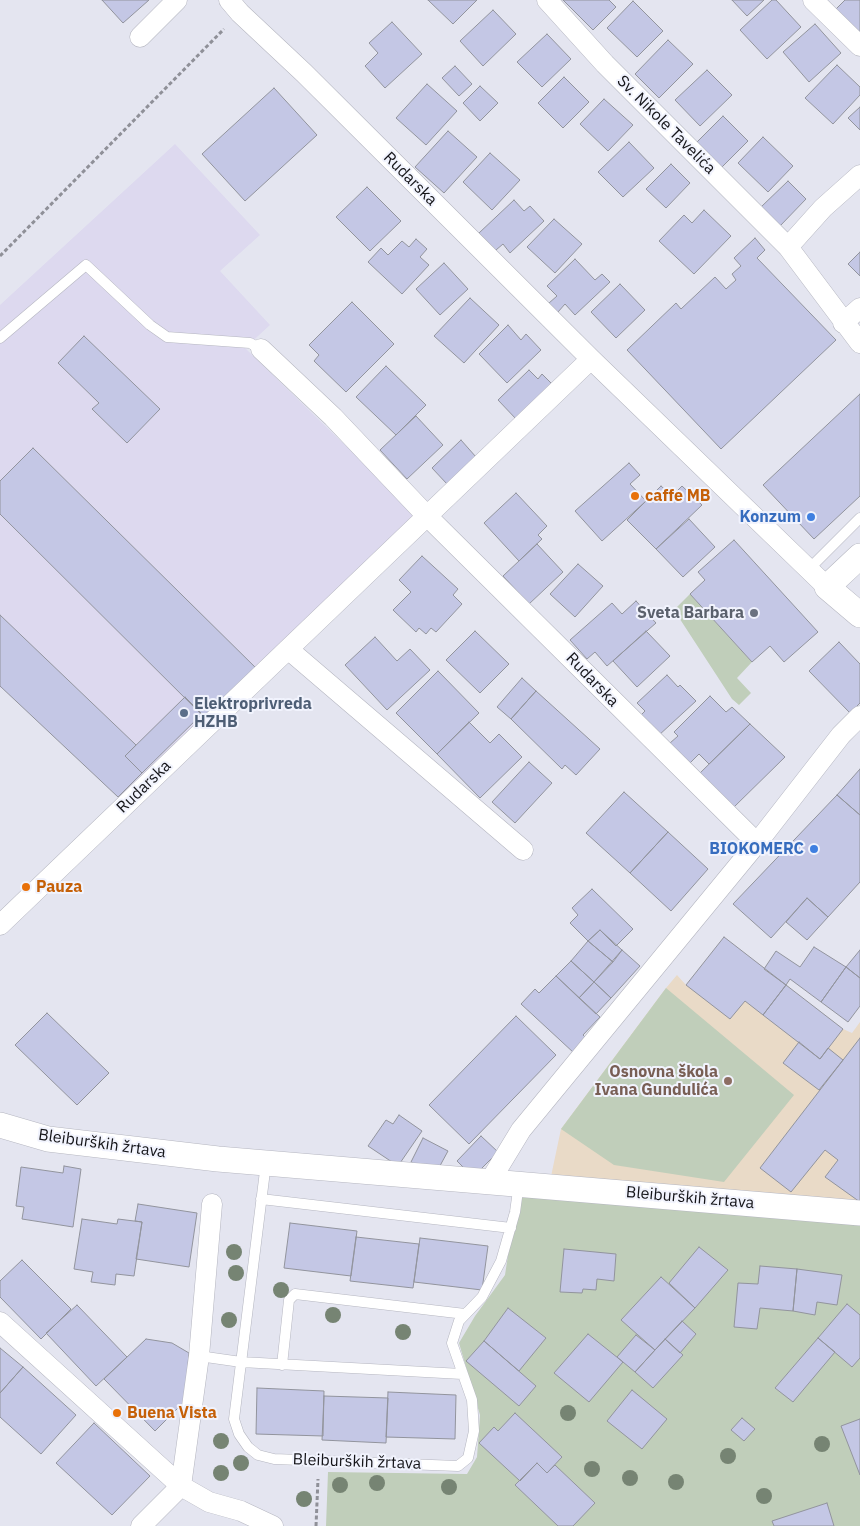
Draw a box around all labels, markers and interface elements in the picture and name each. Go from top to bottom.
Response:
street label: Sv. Nikole Tavelića [613,72,719,178]
street label: Rudarska [379,148,441,210]
place label: caffe MB [645,486,710,506]
marker: caffe MB [629,490,641,502]
place label: Konzum [740,507,801,527]
marker: Konzum [805,511,817,523]
place label: Sveta Barbara [637,603,744,623]
marker: Sveta Barbara [748,607,760,619]
street label: Rudarska [562,649,622,711]
place label: Elektroprivreda HZHB [194,694,312,732]
marker: Elektroprivreda HZHB [178,707,190,719]
street label: Rudarska [113,757,175,817]
place label: BIOKOMERC [709,839,804,859]
marker: BIOKOMERC [808,843,820,855]
place label: Pauza [36,877,82,897]
marker: Pauza [20,881,32,893]
place label: Osnovna škola Ivana Gundulića [595,1062,718,1100]
marker: Osnovna škola Ivana Gundulića [722,1075,734,1087]
street label: Bleiburških žrtava [37,1126,167,1162]
street label: Bleiburških žrtava [625,1183,755,1213]
place label: Buena Vista [127,1403,217,1423]
marker: Buena Vista [111,1407,123,1419]
street label: Bleiburških žrtava [292,1450,422,1474]

